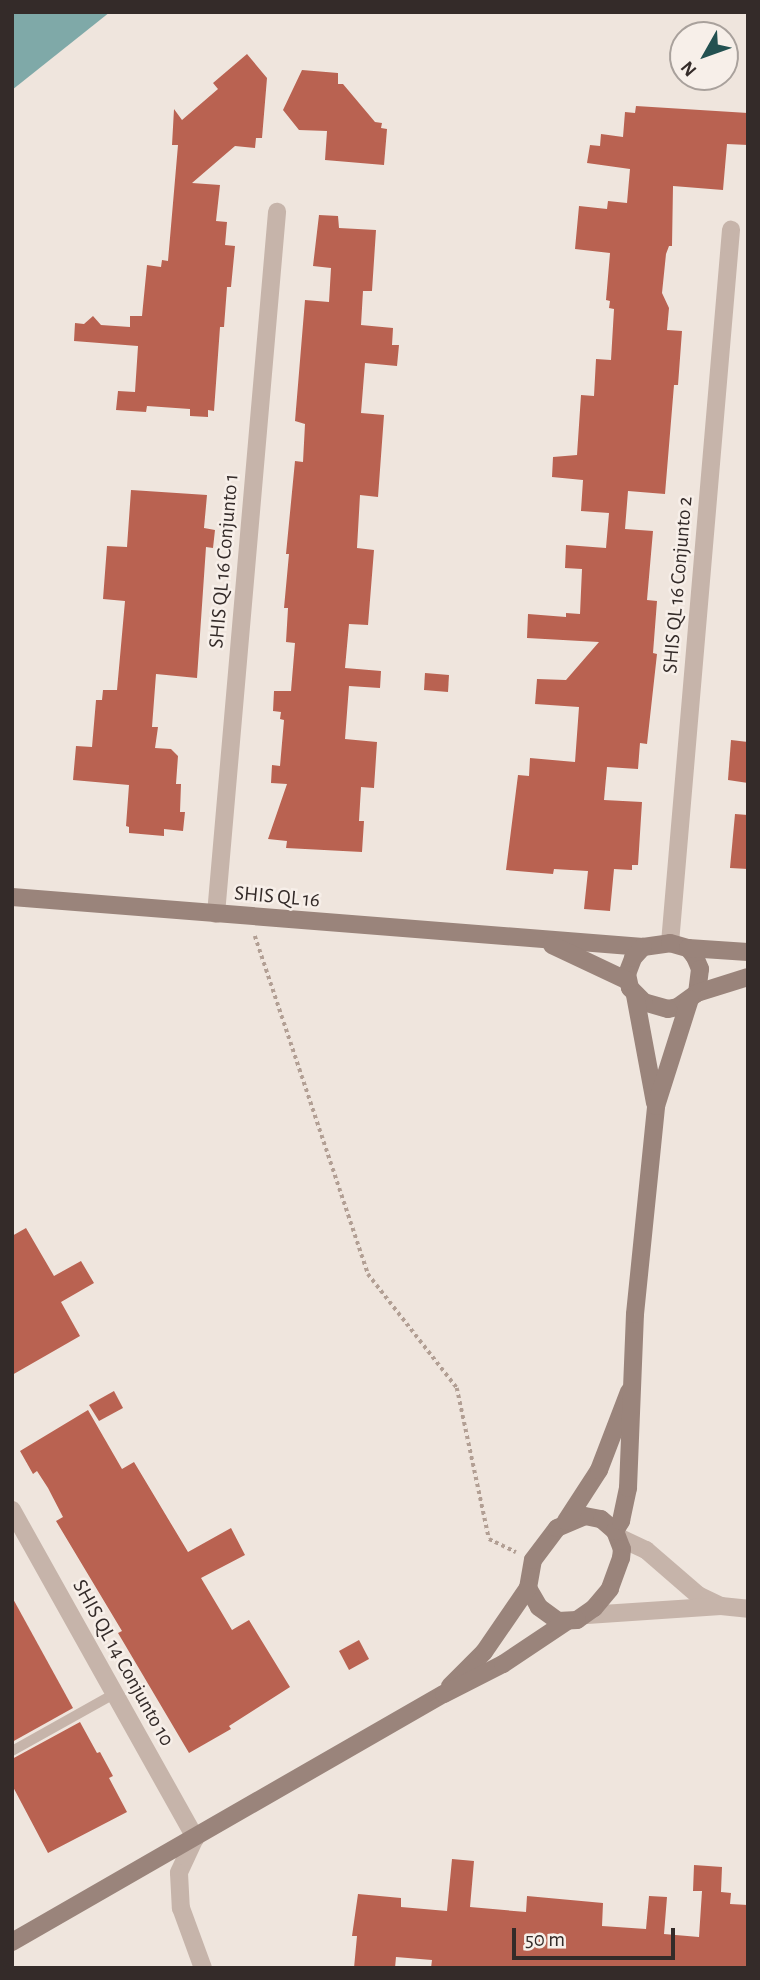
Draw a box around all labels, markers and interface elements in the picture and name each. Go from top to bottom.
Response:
north arrow [669,21,739,91]
text: N [678,57,701,80]
street label: SHIS QL 16 Conjunto 1 [204,473,244,649]
street label: SHIS QL 16 Conjunto 2 [658,495,698,675]
street label: SHIS QL 16 [233,881,321,913]
street label: SHIS QL 14 Conjunto 10 [67,1575,179,1751]
scale bar [515,1913,678,1957]
text: 50 m [525,1929,565,1950]

